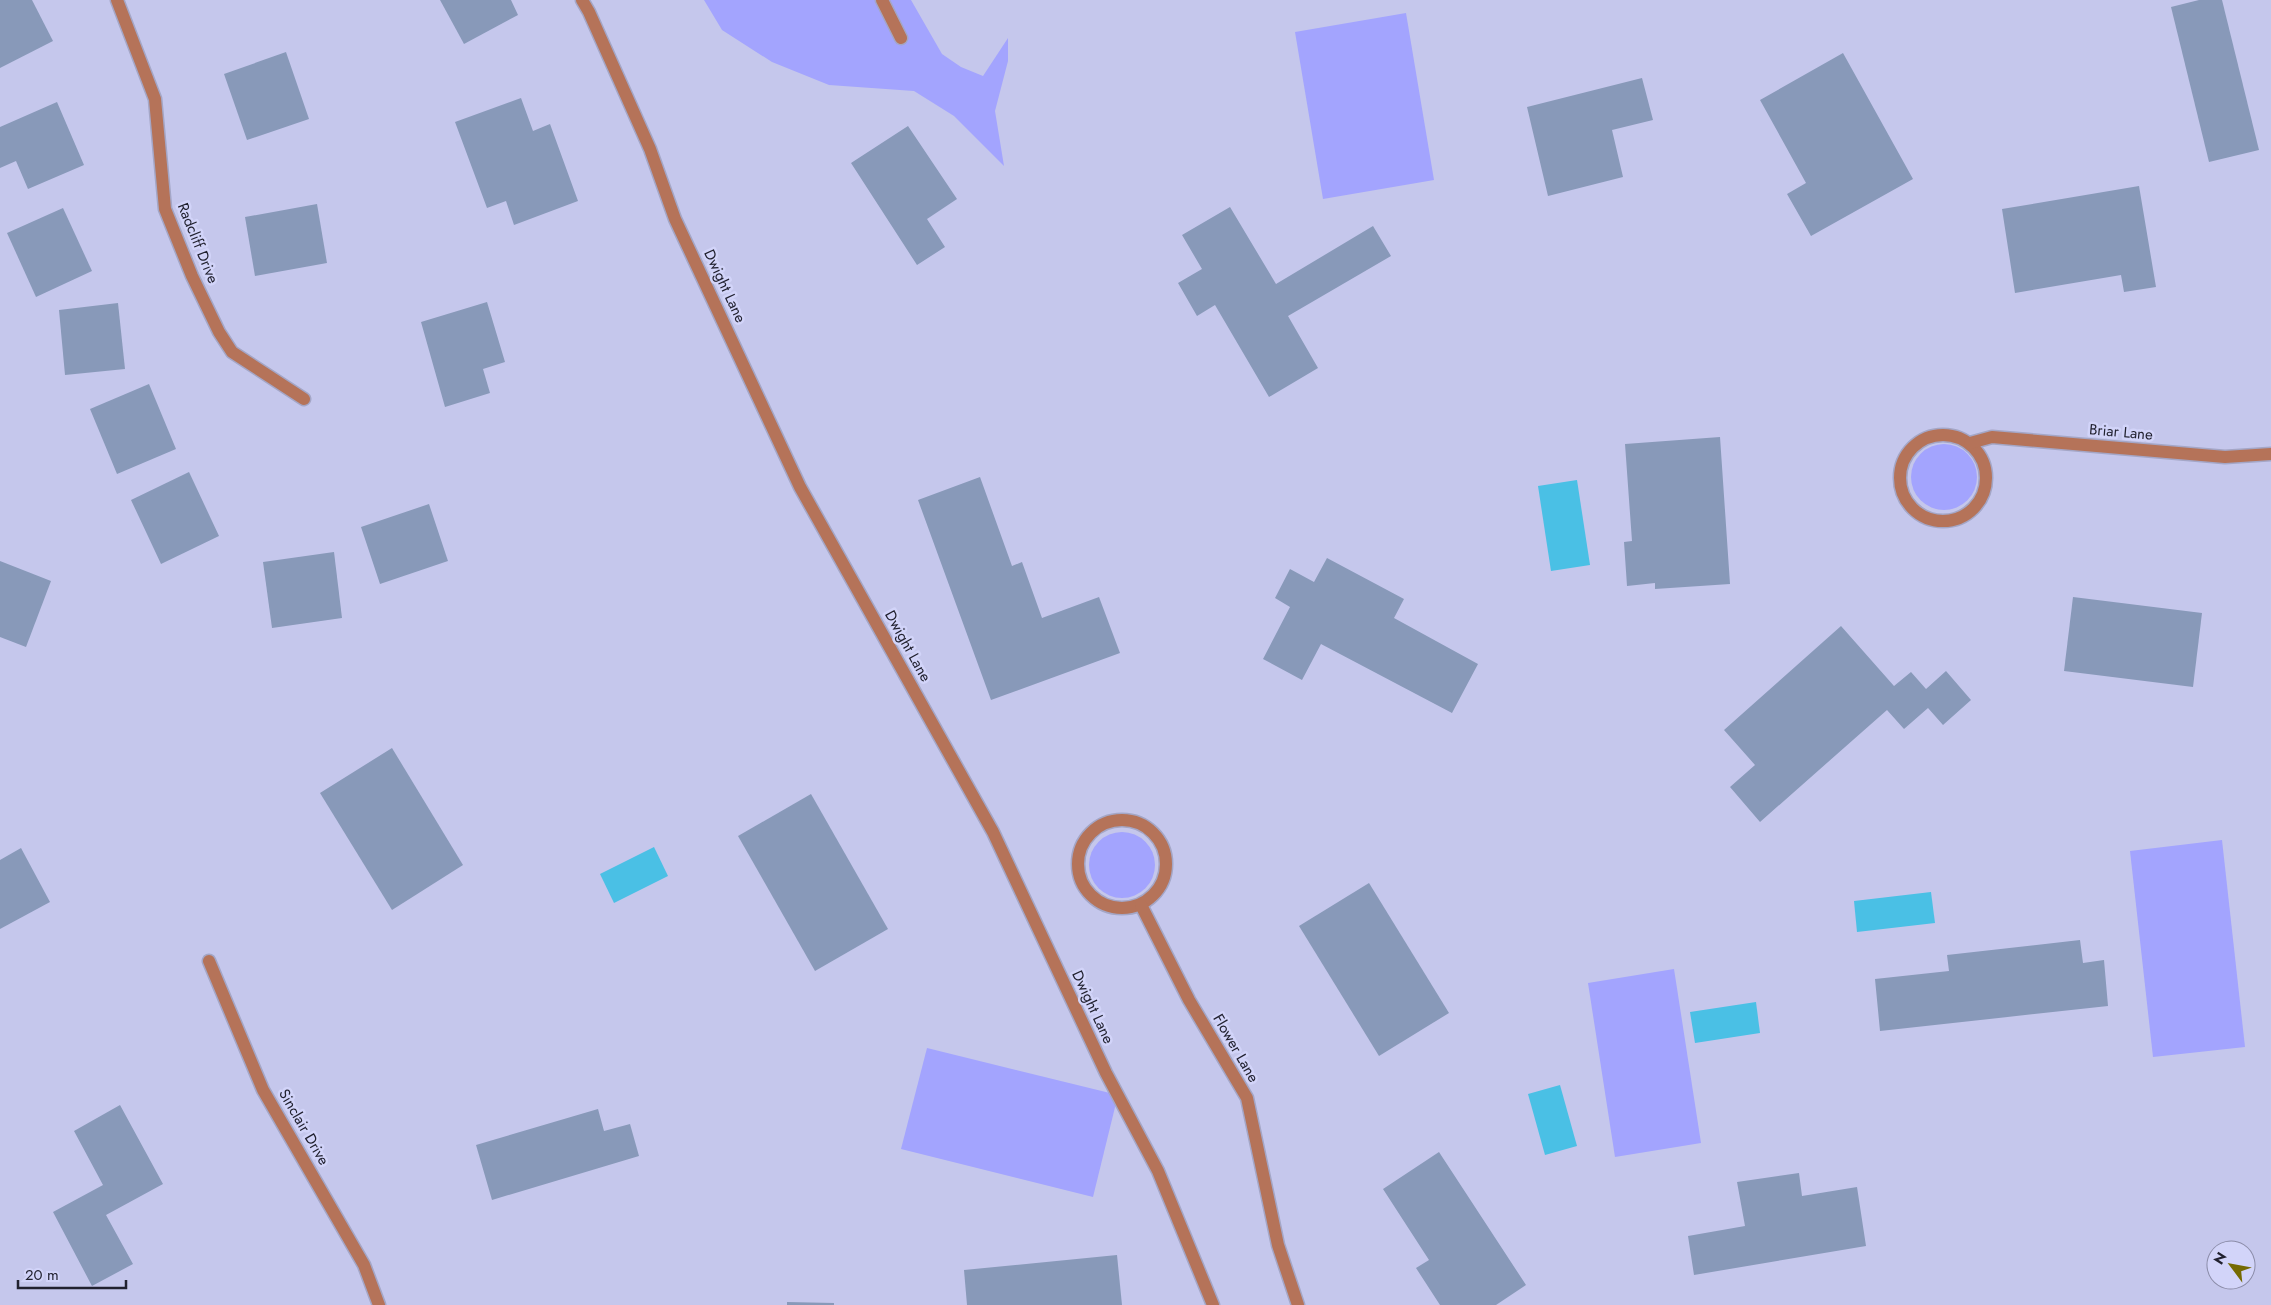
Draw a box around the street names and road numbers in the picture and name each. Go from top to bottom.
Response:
street label: Radcliff Drive [172,199,224,287]
street label: Dwight Lane [698,246,752,327]
street label: Briar Lane [2088,418,2154,446]
street label: Dwight Lane [879,606,937,686]
street label: Dwight Lane [1066,967,1120,1048]
street label: Flower Lane [1208,1010,1265,1087]
street label: Sinclair Drive [273,1085,335,1169]

